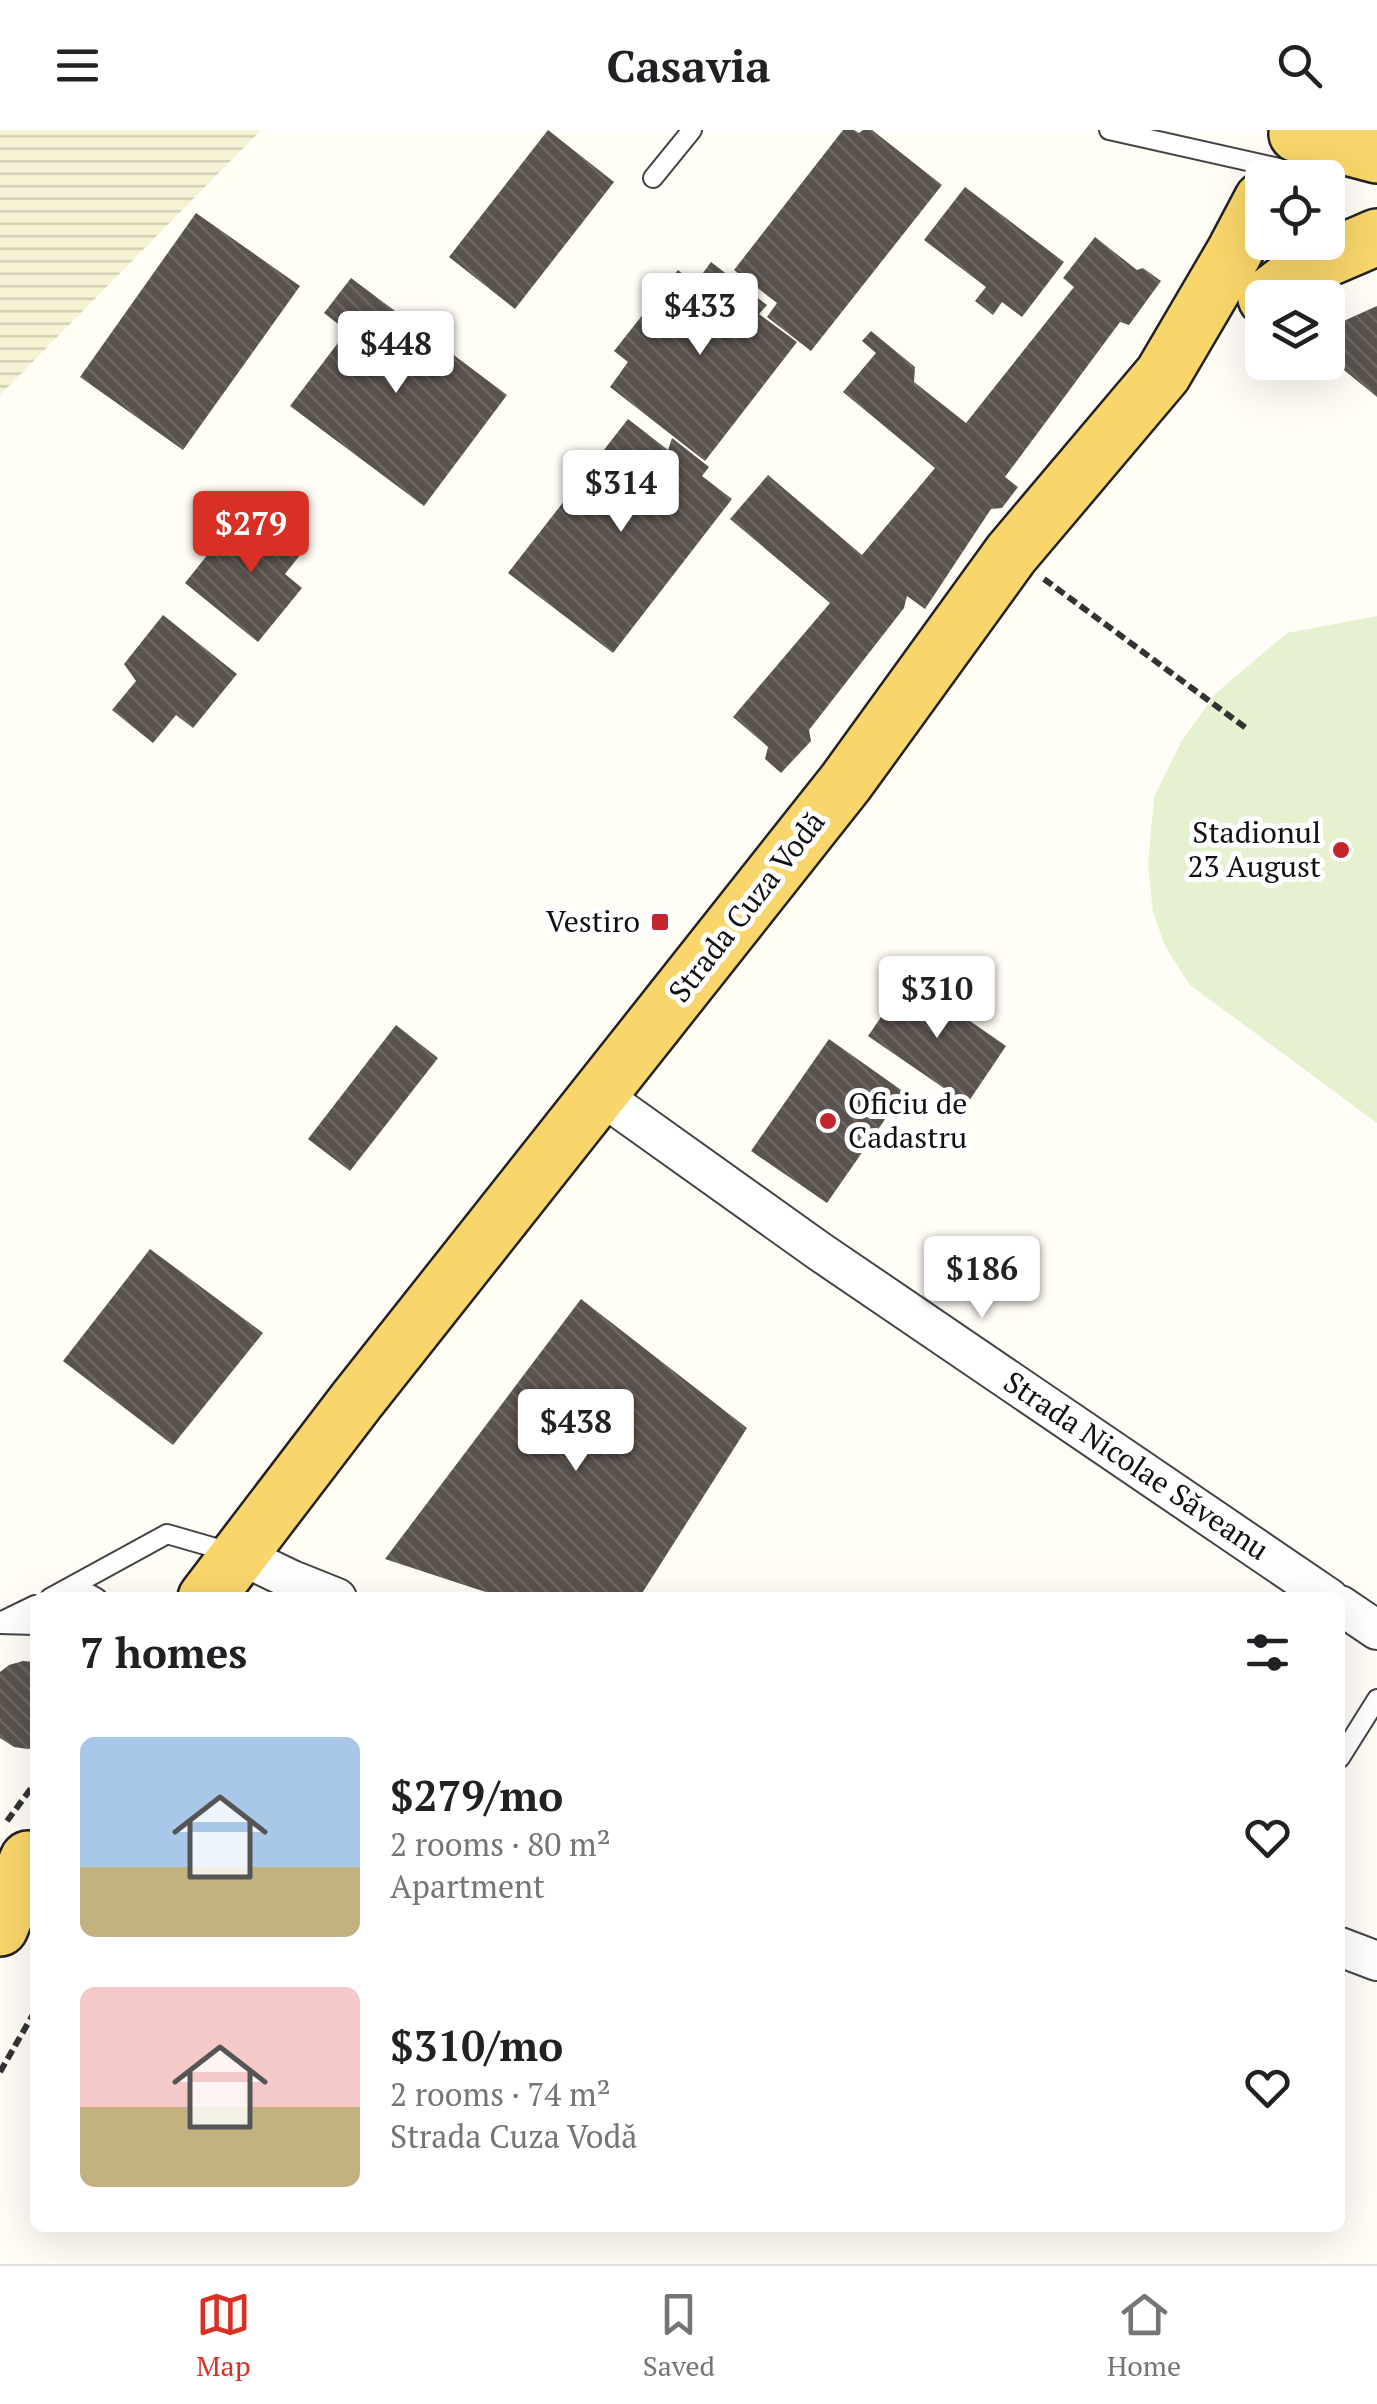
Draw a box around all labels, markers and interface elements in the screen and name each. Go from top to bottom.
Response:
text: Casavia [606,35,771,95]
icon: menu [50,38,105,93]
icon: search [1272,38,1327,93]
map controls [1245,160,1345,380]
button: locate [1245,160,1345,260]
pin: $433 [641,273,759,358]
button: layers [1245,280,1345,380]
text: $433 [664,284,736,326]
pin: $448 [337,311,455,396]
text: $448 [360,322,432,364]
pin: $314 [562,450,680,535]
text: $314 [585,461,657,503]
pin: $279 [192,491,310,576]
text: $279 [215,502,287,544]
street label: Strada Cuza Vodă [659,803,833,1010]
place label: Stadionul 23 August [1187,812,1321,886]
marker: Stadionul 23 August [1330,839,1352,861]
place label: Vestiro [546,901,640,941]
marker: Vestiro [649,911,671,933]
pin: $310 [878,956,996,1041]
text: $310 [901,967,973,1009]
place label: Oficiu de Cadastru [848,1083,967,1157]
marker: Oficiu de Cadastru [817,1110,839,1132]
pin: $186 [923,1236,1041,1321]
text: $186 [946,1247,1018,1289]
street label: Strada Nicolae Săveanu [996,1361,1277,1569]
pin: $438 [517,1389,635,1474]
text: $438 [540,1400,612,1442]
text: 7 homes [80,1624,247,1680]
icon: filters [1240,1625,1295,1680]
text: $279/mo [390,1767,563,1823]
icon: home [160,1777,280,1897]
icon: heart [1240,1810,1295,1865]
text: 2 rooms · 80 m² [390,1823,611,1865]
text: Apartment [390,1865,545,1907]
text: $310/mo [390,2017,563,2073]
icon: home [160,2027,280,2147]
icon: heart [1240,2060,1295,2115]
text: 2 rooms · 74 m² [390,2073,611,2115]
text: Strada Cuza Vodă [390,2115,637,2157]
tab: Map [196,2287,251,2384]
tab: Saved [643,2287,715,2384]
tab: Home [1107,2287,1181,2384]

